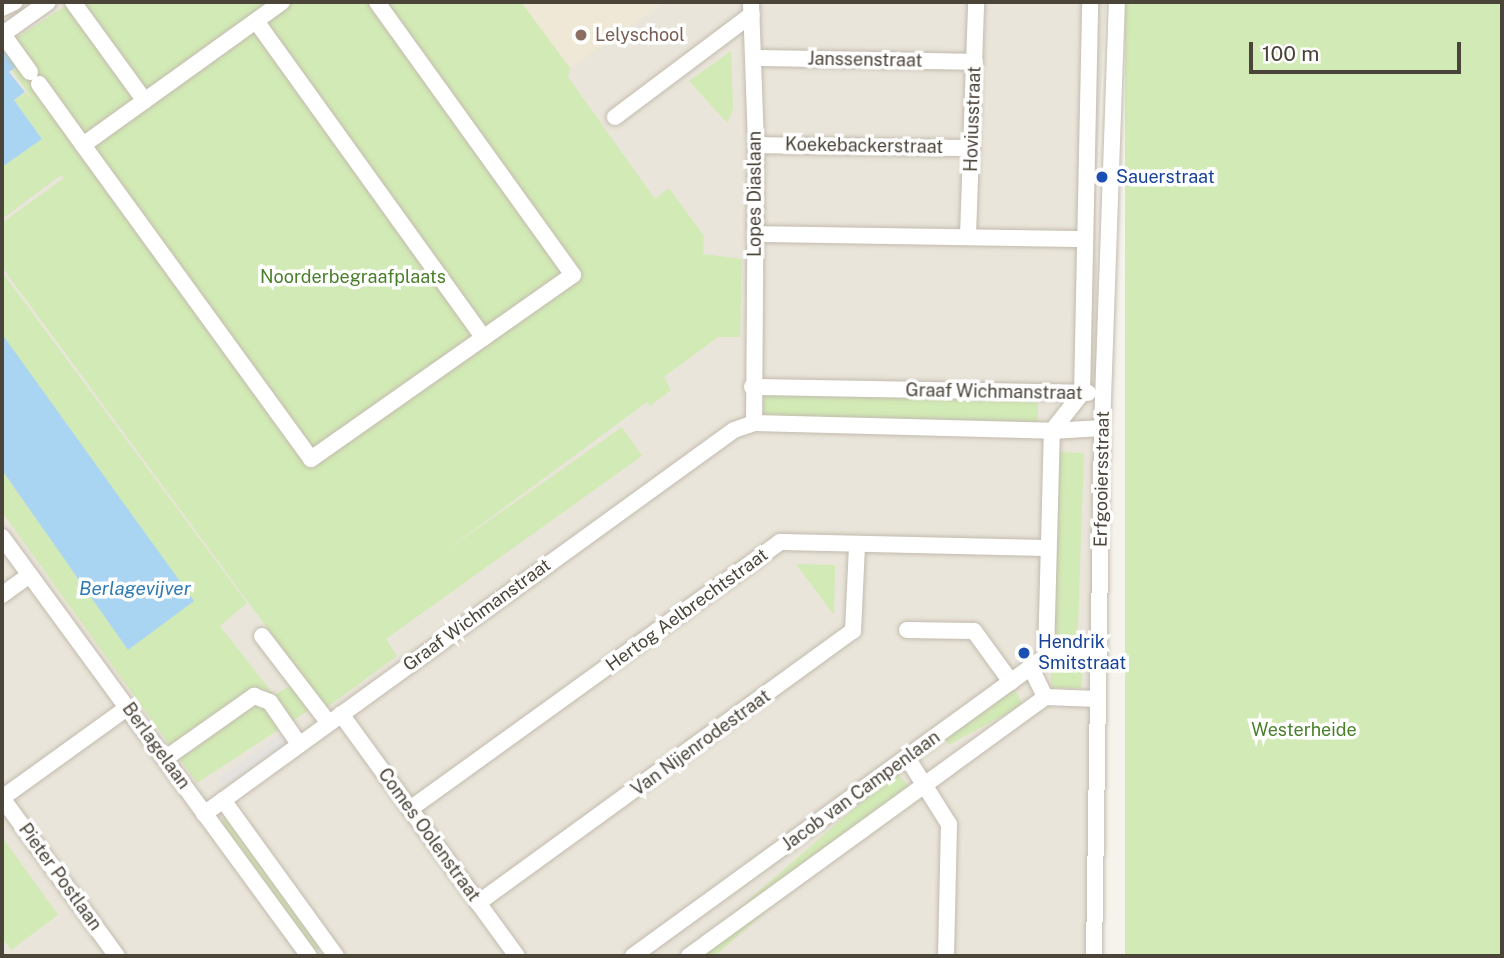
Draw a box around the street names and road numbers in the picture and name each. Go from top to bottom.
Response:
street label: Janssenstraat [807,48,923,72]
street label: Hoviusstraat [960,66,986,172]
street label: Lopes Diaslaan [744,131,766,257]
street label: Koekebackerstraat [785,134,943,158]
street label: Graaf Wichmanstraat [905,380,1083,404]
street label: Erfgooiersstraat [1090,411,1114,547]
street label: Hertog Aelbrechtstraat [602,544,772,676]
street label: Graaf Wichmanstraat [399,554,555,676]
street label: Van Nijenrodestraat [627,685,775,801]
street label: Berlagelaan [117,699,195,793]
street label: Jacob van Campenlaan [778,726,944,856]
street label: Comes Oolenstraat [373,764,485,906]
street label: Pieter Postlaan [14,819,106,935]

